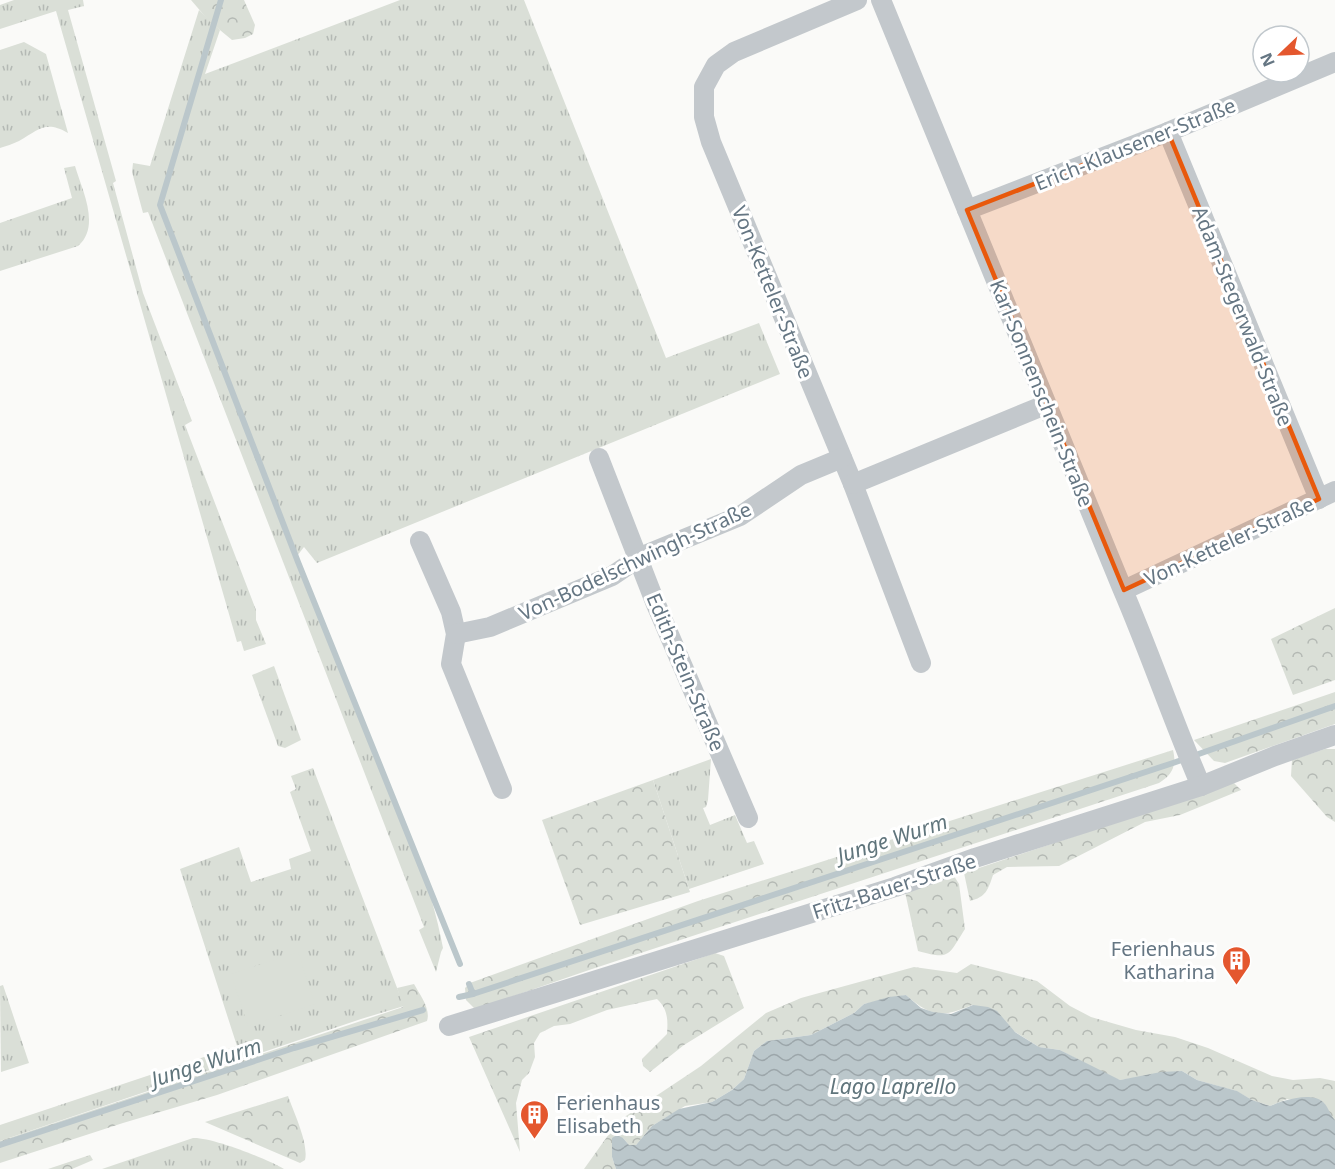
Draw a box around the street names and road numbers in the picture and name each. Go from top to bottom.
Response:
street label: Erich-Klausener-Straße [1031,91,1239,197]
street label: Von-Ketteler-Straße [726,202,820,382]
street label: Adam-Stegerwald-Straße [1187,202,1299,430]
street label: Karl-Sonnenschein-Straße [984,275,1100,511]
street label: Von-Ketteler-Straße [1140,490,1318,592]
street label: Von-Bodelschwingh-Straße [514,495,756,627]
street label: Edith-Stein-Straße [641,589,731,755]
street label: Fritz-Bauer-Straße [809,847,979,925]

